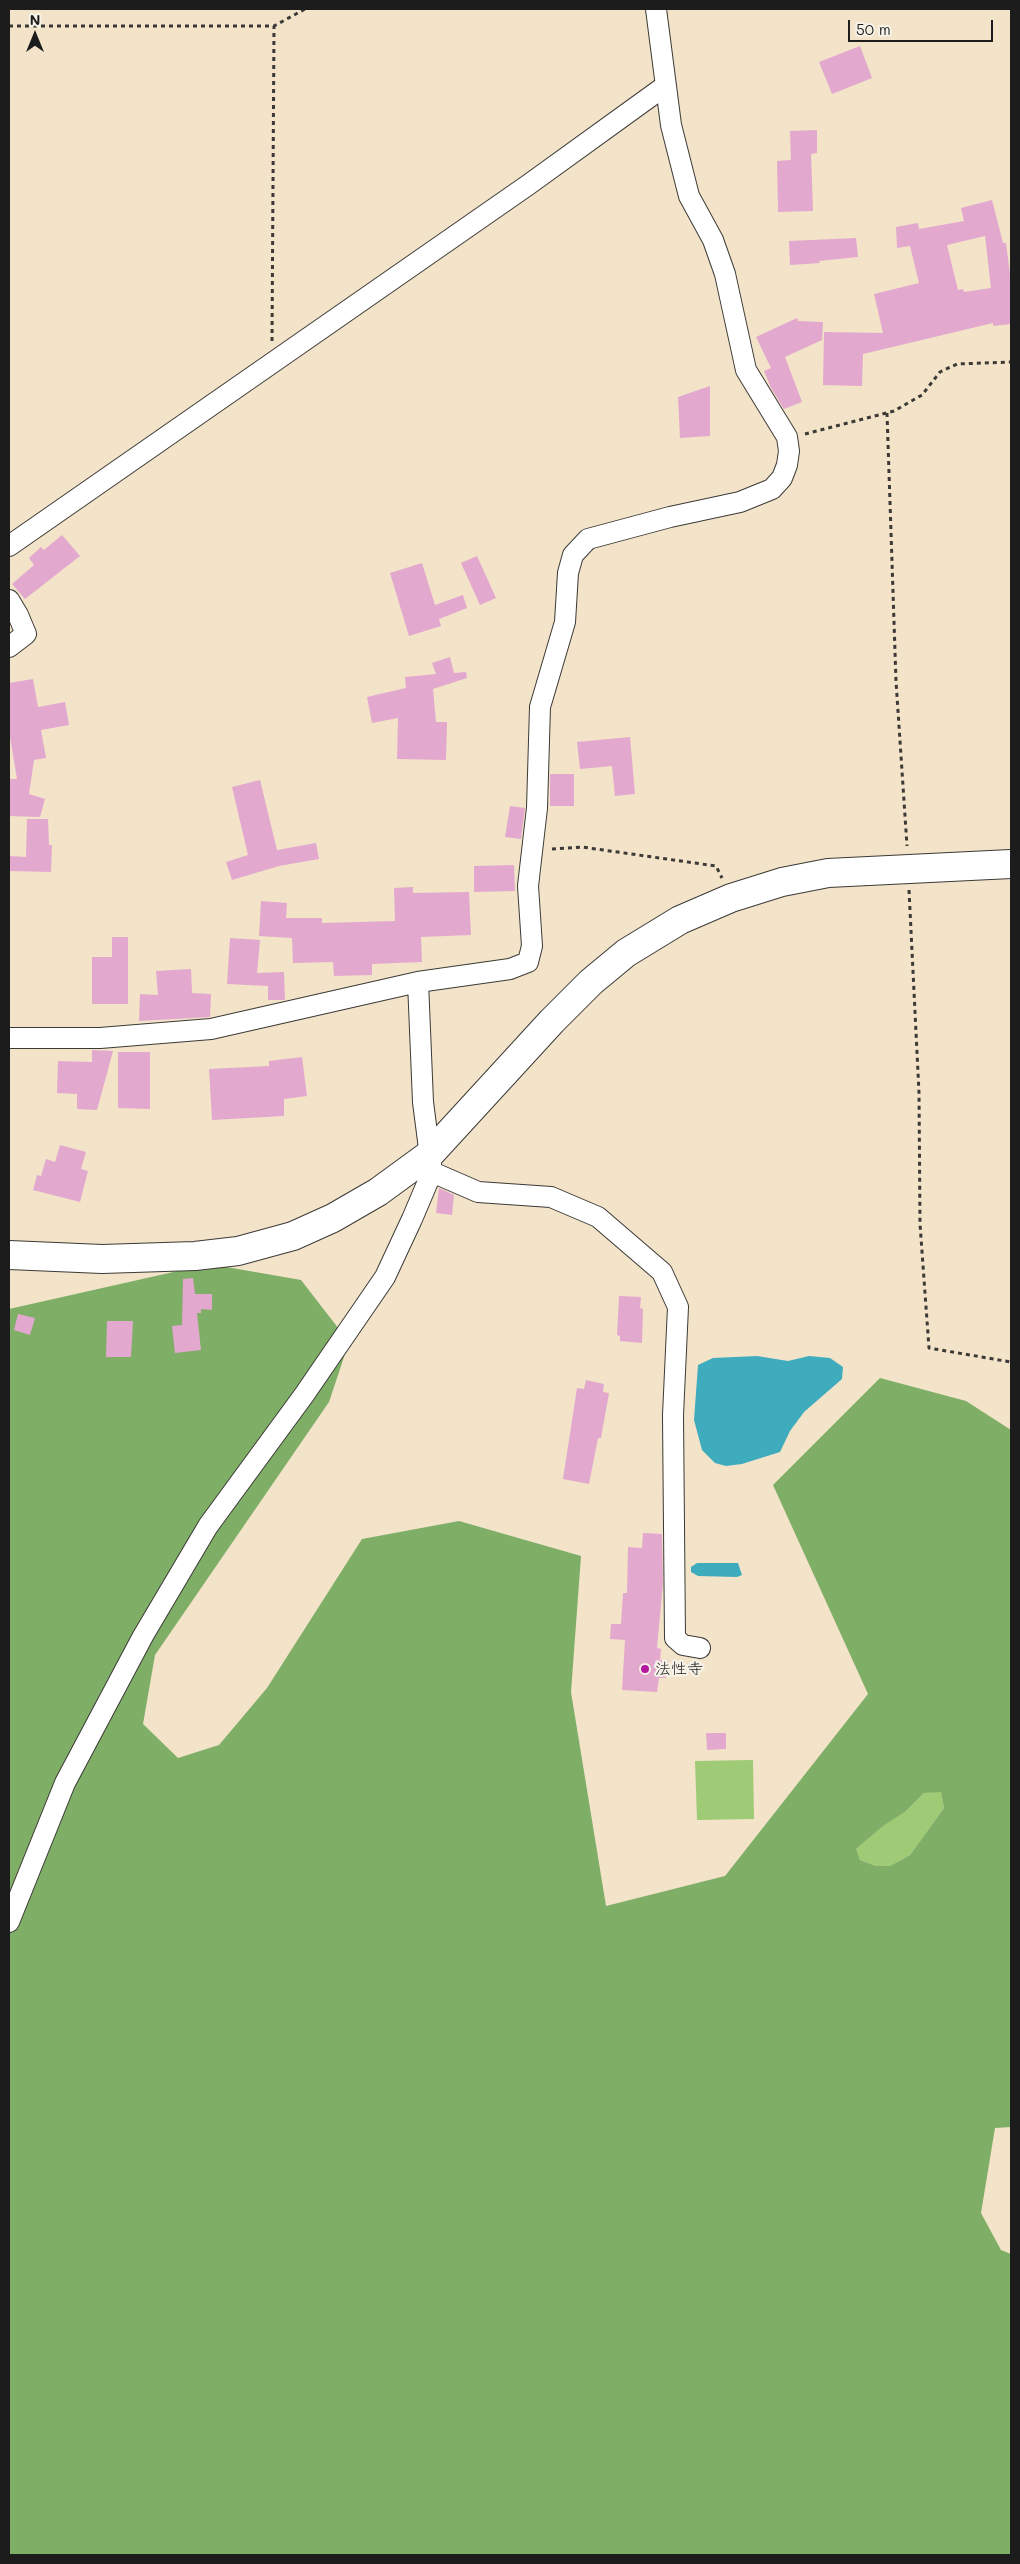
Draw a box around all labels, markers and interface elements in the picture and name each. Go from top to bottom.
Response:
north arrow [10,10,60,60]
text: N [30,10,40,29]
scale bar [850,10,995,42]
text: 50 m [856,19,891,39]
place label: 法性寺 [655,1659,703,1679]
marker: 法性寺 [639,1663,651,1675]

